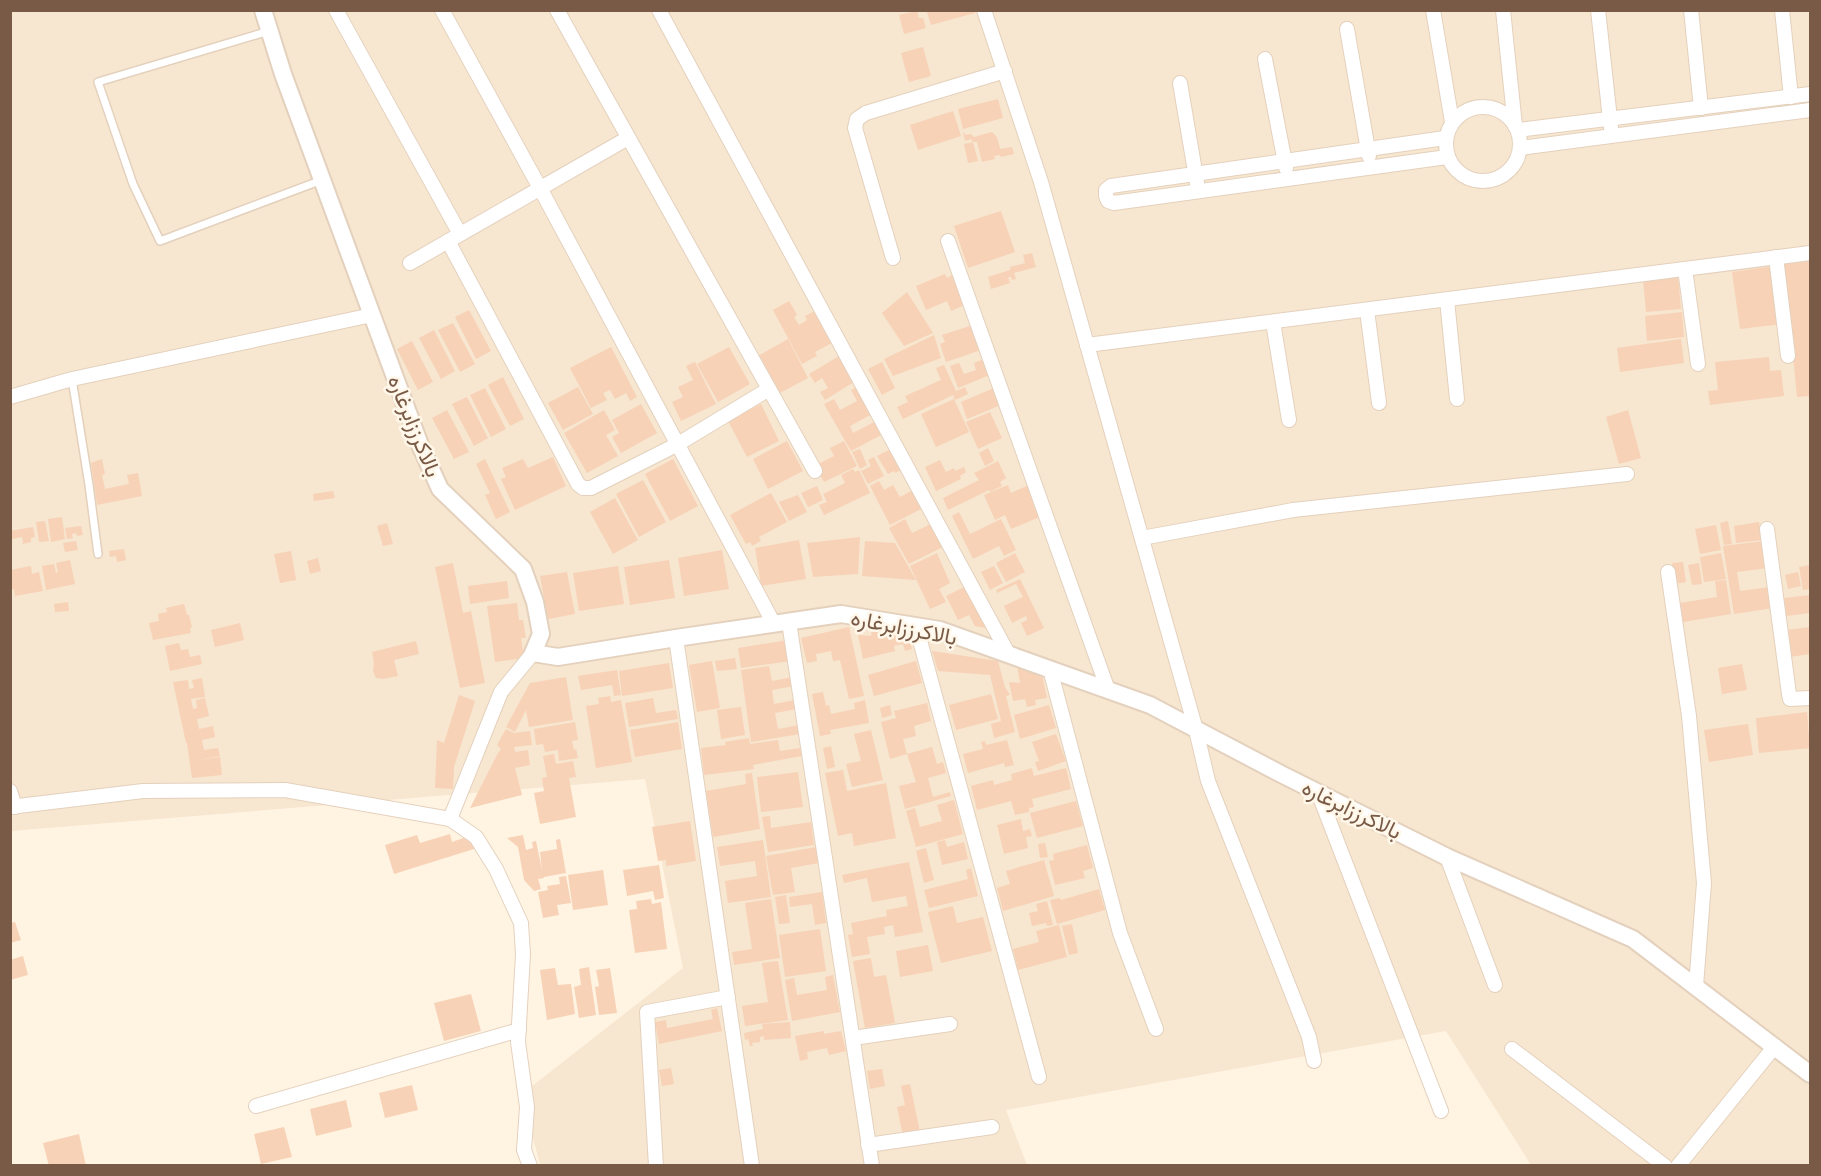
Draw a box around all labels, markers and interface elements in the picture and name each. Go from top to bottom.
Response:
street label: بالاکرززابرغاره [379,370,451,482]
street label: بالاکرززابرغاره [848,600,960,654]
street label: بالاکرززابرغاره [1296,770,1408,848]

